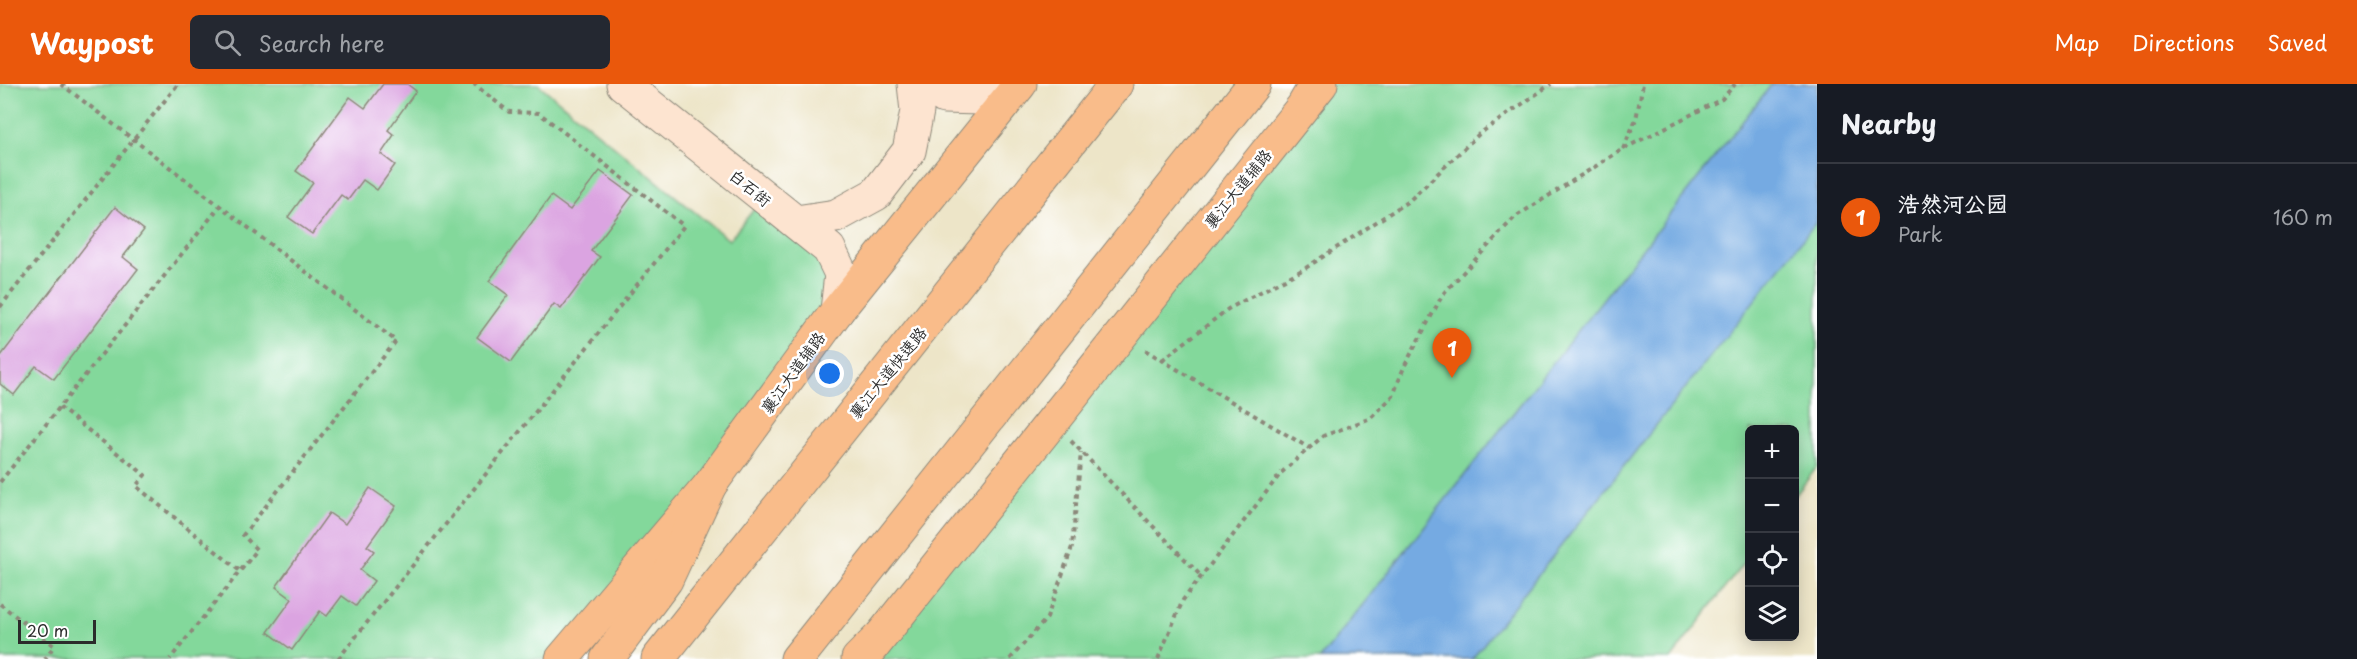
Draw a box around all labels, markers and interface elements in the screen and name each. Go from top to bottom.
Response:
search box [190,15,610,69]
text: Waypost [30,21,154,64]
icon: search [211,26,244,59]
text: Search here [259,26,385,59]
text: Map [2054,26,2099,58]
text: Directions [2132,26,2234,58]
text: Saved [2267,26,2327,58]
text: Nearby [1841,104,1936,143]
street label: 襄江大道辅路 [1197,143,1277,233]
street label: 白石街 [725,163,777,211]
text: 浩然河公园 [1898,186,2008,219]
text: 1 [1856,202,1865,232]
text: 160 m [2273,202,2333,232]
text: Park [1898,219,1943,249]
street label: 襄江大道快速路 [842,321,932,423]
street label: 襄江大道辅路 [754,326,830,418]
pin: 1 [1432,328,1472,378]
your location [815,359,844,388]
map controls [1745,425,1799,641]
button: + [1745,425,1799,479]
button: − [1745,479,1799,533]
button: locate [1745,533,1799,587]
button: layers [1745,587,1799,641]
scale bar [18,617,96,644]
text: 20 m [27,618,68,642]

